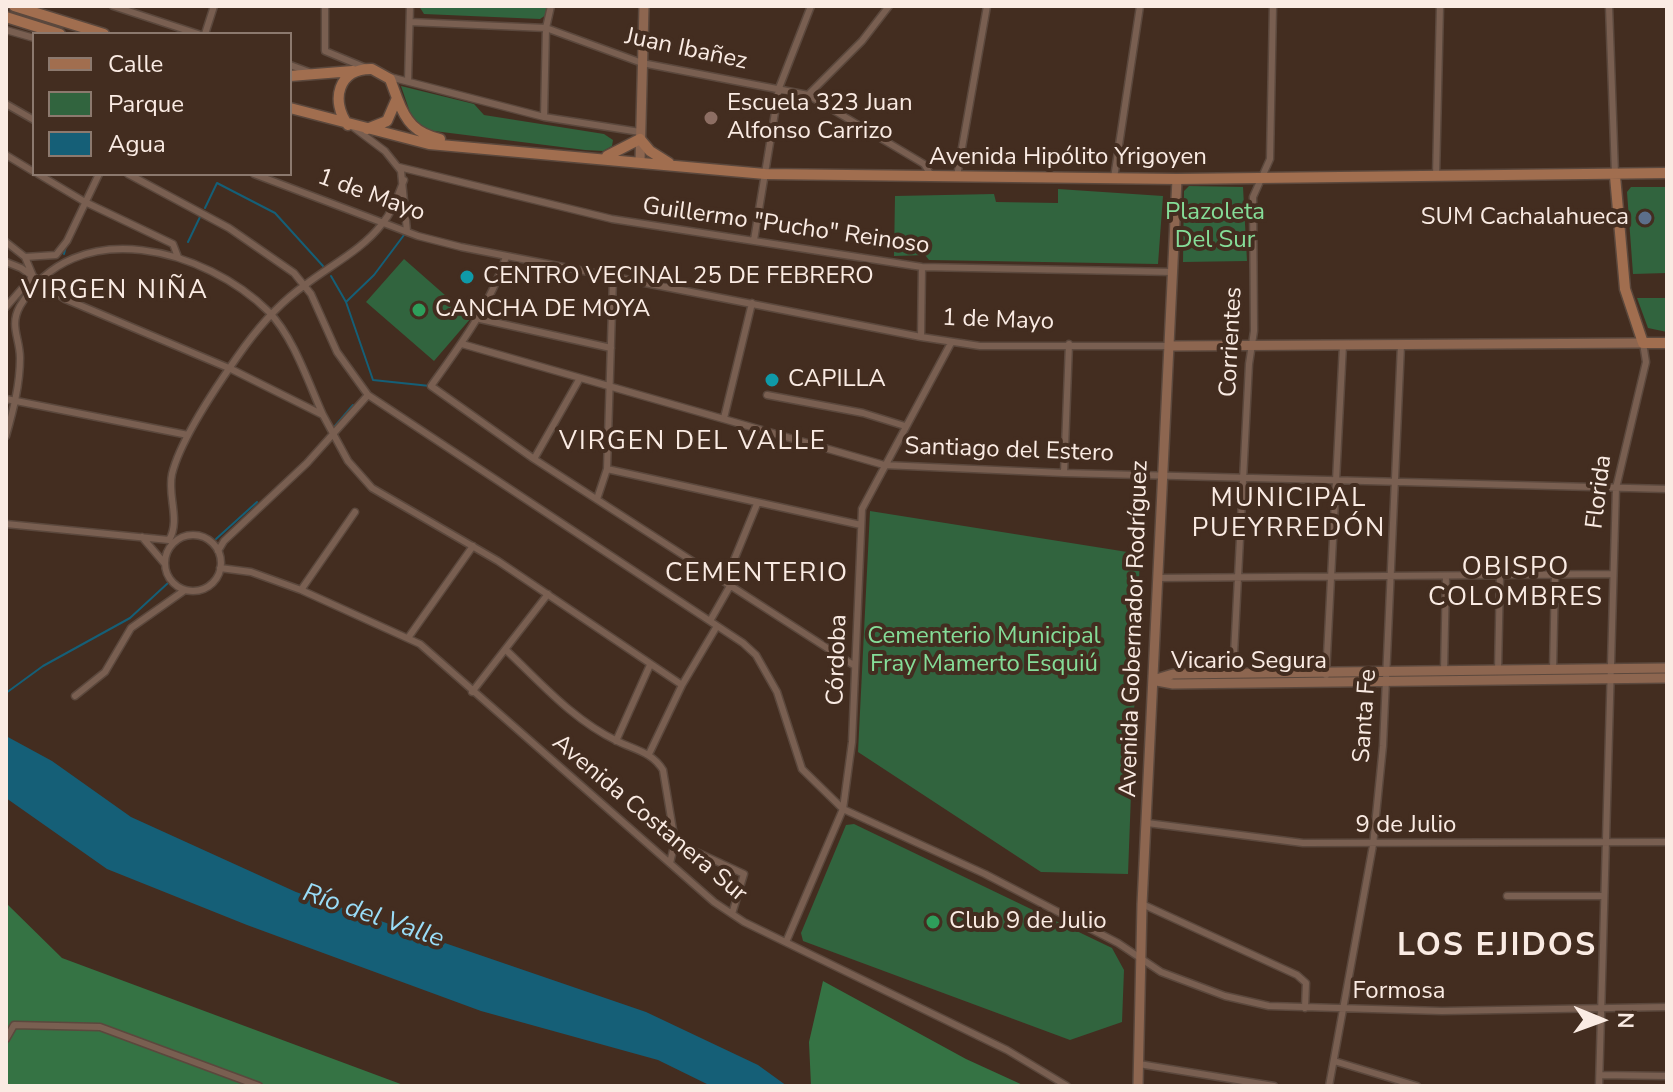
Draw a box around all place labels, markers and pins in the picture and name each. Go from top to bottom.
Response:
place label: Escuela 323 Juan Alfonso Carrizo [727,90,913,146]
marker: Escuela 323 Juan Alfonso Carrizo [702,109,720,127]
place label: SUM Cachalahueca [1421,204,1629,232]
marker: SUM Cachalahueca [1636,209,1654,227]
place label: CENTRO VECINAL 25 DE FEBRERO [483,263,874,291]
marker: CENTRO VECINAL 25 DE FEBRERO [458,268,476,286]
place label: CANCHA DE MOYA [435,296,650,324]
marker: CANCHA DE MOYA [410,301,428,319]
place label: CAPILLA [788,366,886,394]
marker: CAPILLA [763,371,781,389]
place label: Club 9 de Julio [949,908,1107,936]
marker: Club 9 de Julio [924,913,942,931]

